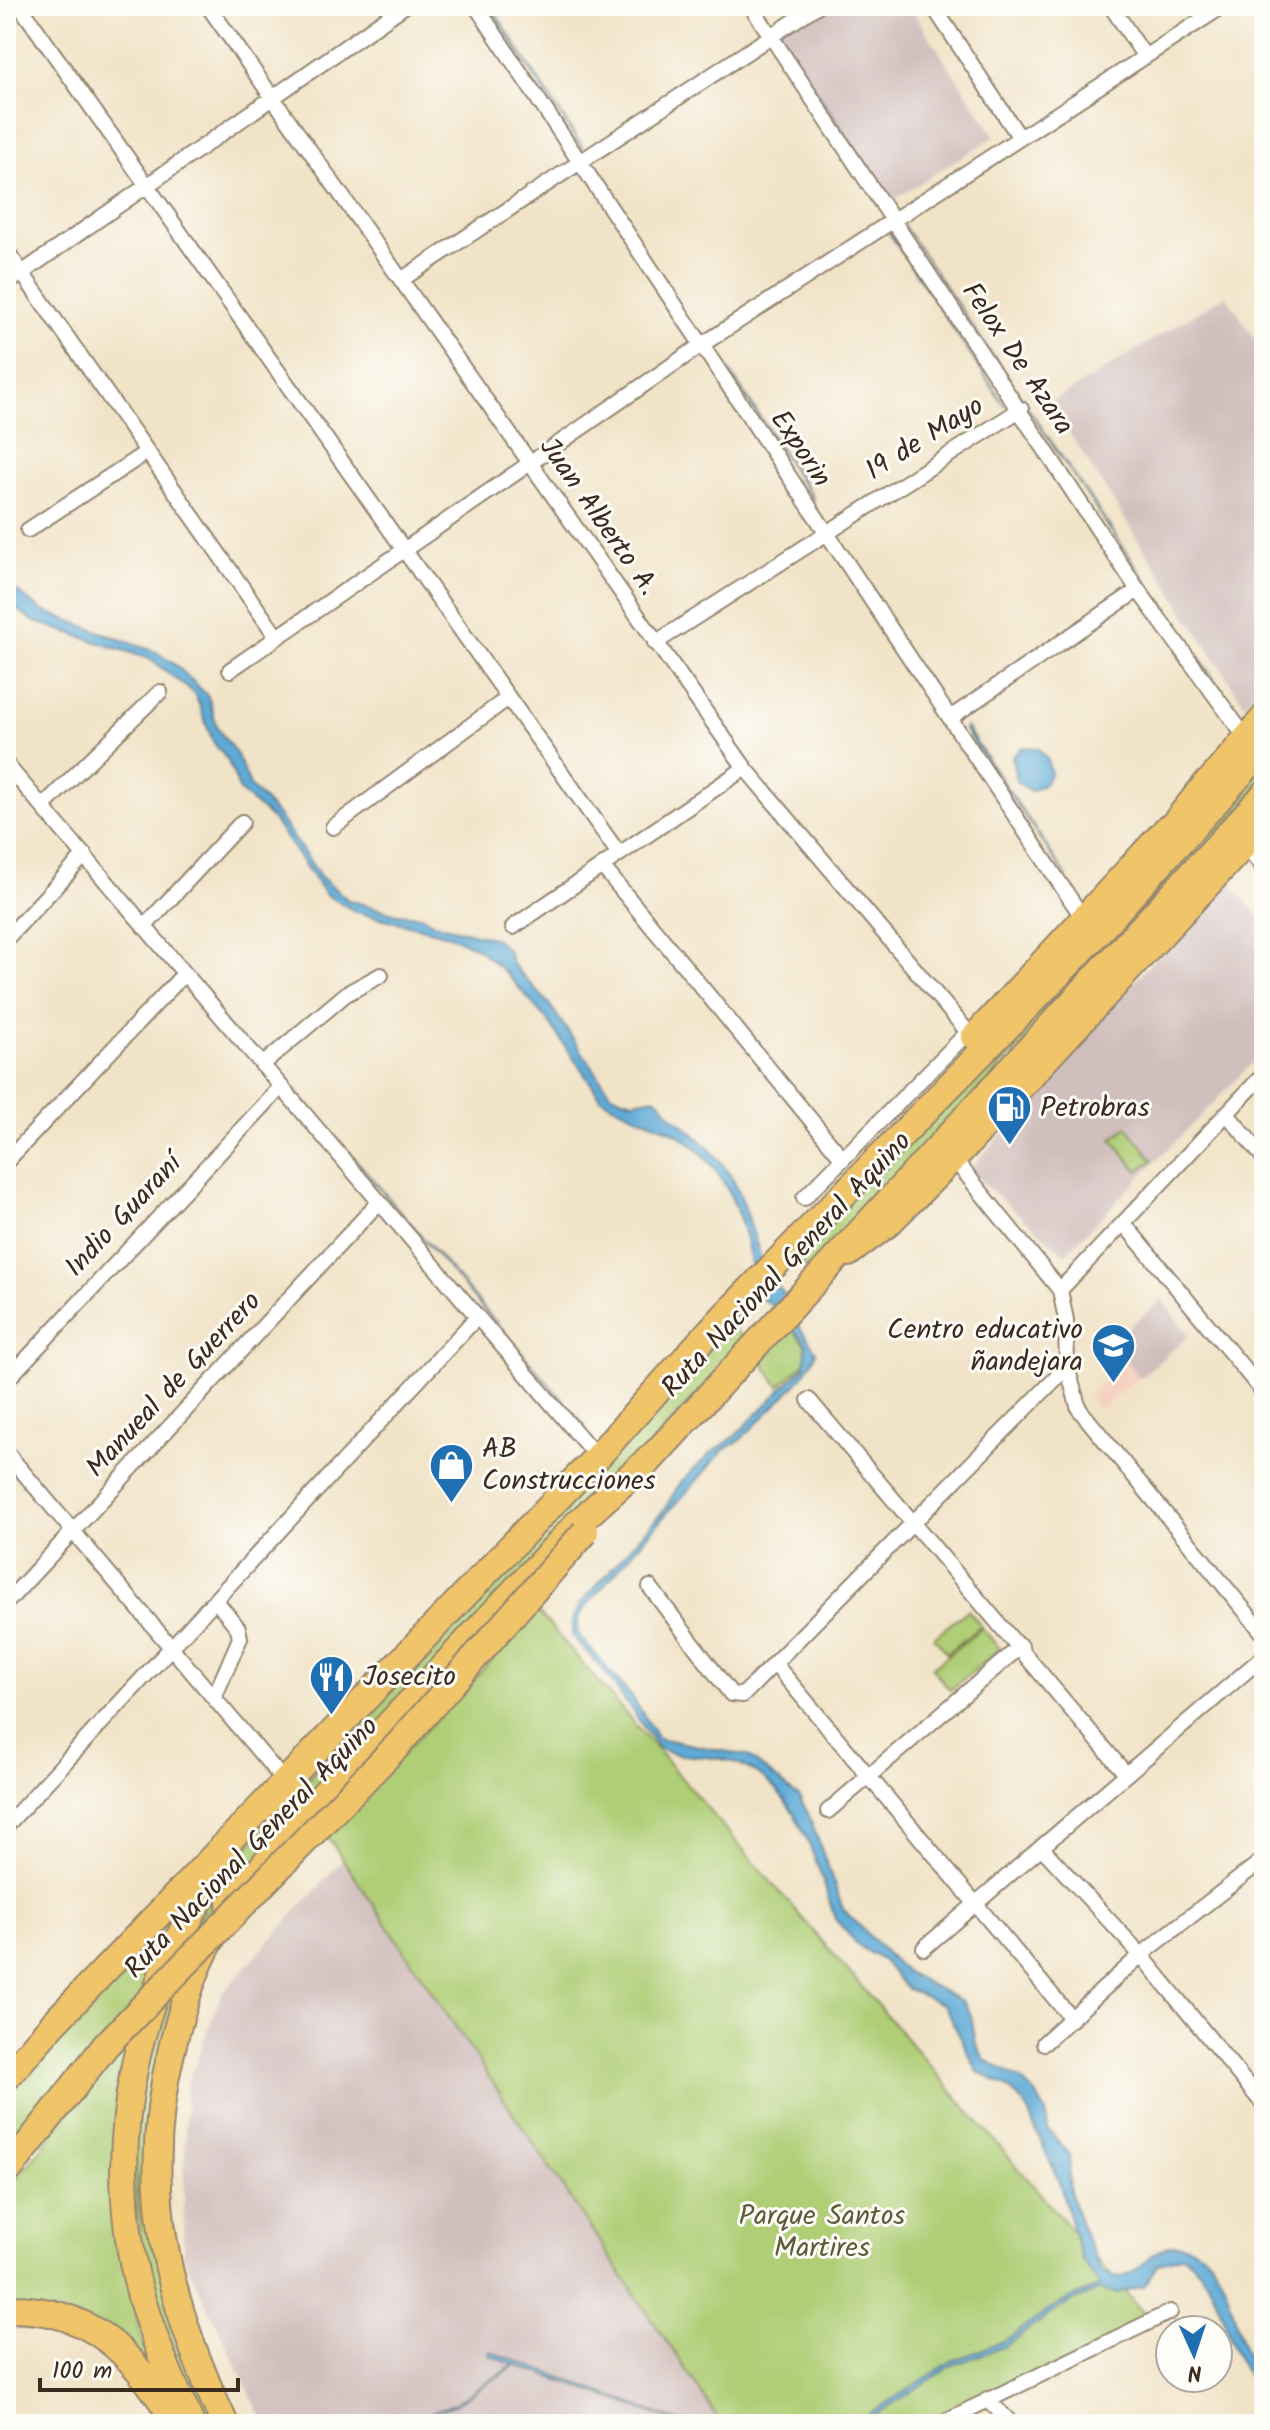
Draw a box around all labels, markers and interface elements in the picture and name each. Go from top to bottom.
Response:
street label: Felox De Azara [949,273,1085,445]
street label: 19 de Mayo [857,385,993,493]
street label: Exporin [758,401,842,497]
street label: Juan Alberto A. [527,428,669,606]
fuel station icon: Petrobras [985,1084,1033,1147]
place label: Petrobras [1040,1086,1150,1131]
street label: Ruta Nacional General Aquino [651,1121,923,1409]
street label: Indio Guaraní [54,1140,197,1288]
street label: Manueal de Guerrero [75,1281,273,1489]
place label: Centro educativo ñandejara [887,1308,1083,1385]
school or university icon: Centro educativo ñandejara [1090,1322,1138,1385]
place label: AB Construcciones [482,1427,656,1504]
shop icon: AB Construcciones [427,1441,475,1504]
restaurant icon: Josecito [308,1653,356,1716]
place label: Josecito [363,1655,456,1700]
street label: Ruta Nacional General Aquino [114,1706,390,1990]
park label: Parque Santos Martires [739,2194,905,2271]
north arrow [1154,2314,1234,2394]
scale bar [40,2342,238,2392]
text: 100 m [52,2352,112,2391]
text: N [1187,2354,1203,2389]

